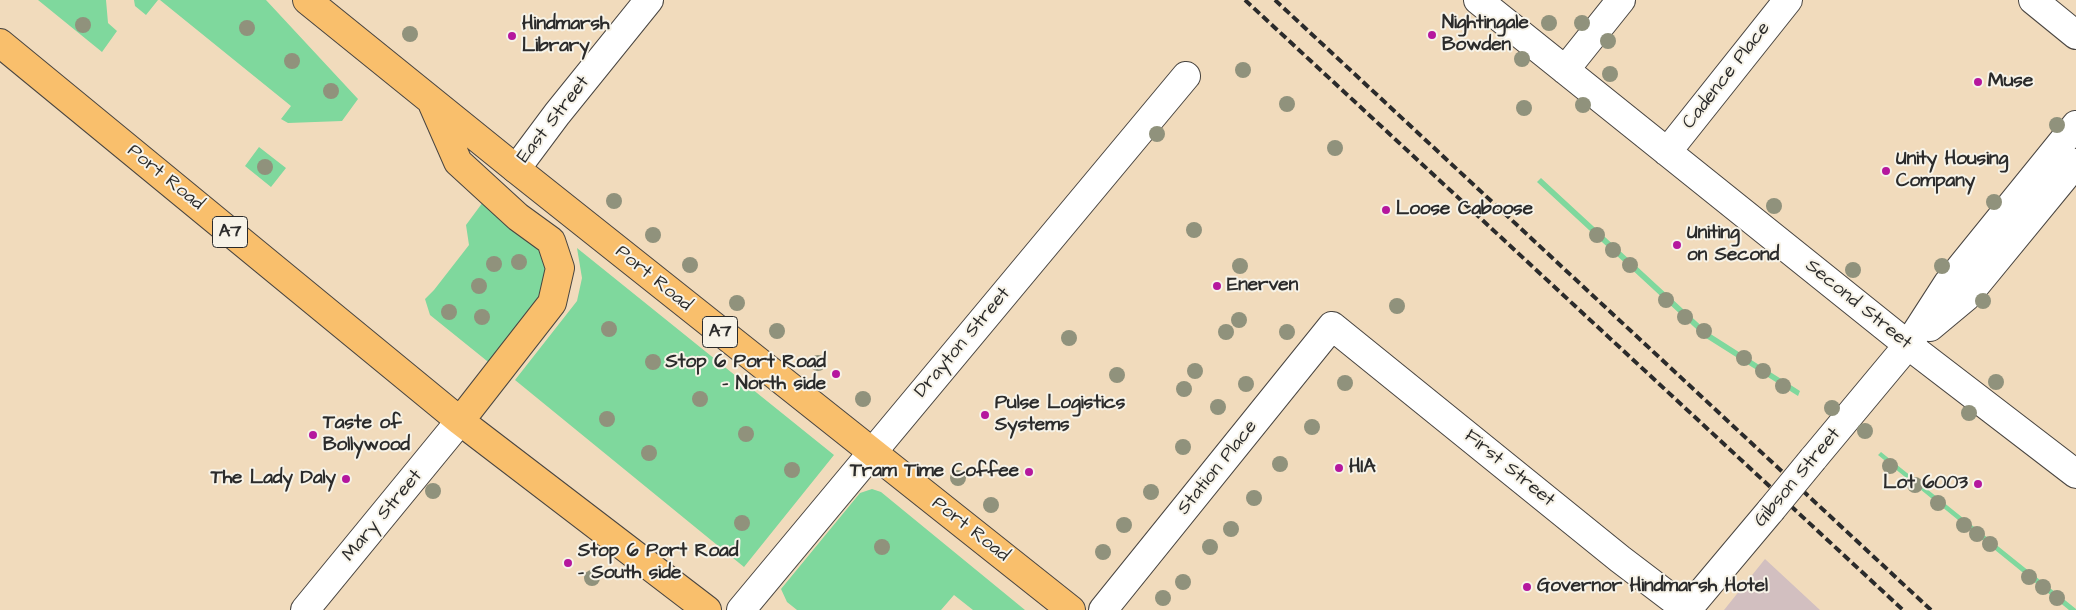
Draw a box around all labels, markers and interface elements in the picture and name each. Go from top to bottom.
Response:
place label: Nightingale Bowden [1442,13,1529,57]
place label: Hindmarsh Library [522,14,610,58]
street label: Cadence Place [1678,18,1776,134]
marker: Nightingale Bowden [1426,29,1438,41]
marker: Hindmarsh Library [506,30,518,42]
place label: Muse [1988,71,2033,93]
street label: East Street [513,72,595,168]
marker: Muse [1972,76,1984,88]
street label: Port Road [122,140,208,216]
place label: Unity Housing Company [1896,149,2008,193]
marker: Unity Housing Company [1880,165,1892,177]
place label: Loose Caboose [1396,199,1533,221]
marker: Loose Caboose [1380,204,1392,216]
road number: A7 [212,216,248,248]
place label: Uniting on Second [1687,223,1779,267]
marker: Uniting on Second [1671,239,1683,251]
street label: Port Road [610,241,696,317]
street label: Second Street [1800,255,1916,355]
place label: Enerven [1227,275,1298,297]
marker: Enerven [1211,280,1223,292]
street label: Drayton Street [910,283,1016,403]
road number: A7 [702,316,738,348]
place label: Stop 6 Port Road - North side [666,352,826,396]
marker: Stop 6 Port Road - North side [830,368,842,380]
place label: Pulse Logistics Systems [995,393,1125,437]
marker: Pulse Logistics Systems [979,409,991,421]
place label: Taste of Bollywood [323,413,410,457]
street label: Station Place [1173,416,1263,520]
street label: Gibson Street [1750,424,1846,532]
street label: First Street [1459,426,1559,512]
marker: Taste of Bollywood [307,429,319,441]
place label: HIA [1349,457,1376,479]
place label: Tram Time Coffee [850,461,1019,483]
marker: HIA [1333,462,1345,474]
street label: Mary Street [338,466,428,566]
marker: Tram Time Coffee [1023,466,1035,478]
place label: The Lady Daly [211,468,336,490]
marker: The Lady Daly [340,473,352,485]
place label: Lot 6003 [1883,473,1968,495]
marker: Lot 6003 [1972,478,1984,490]
street label: Port Road [927,493,1013,567]
place label: Stop 6 Port Road - South side [578,541,738,585]
marker: Stop 6 Port Road - South side [562,557,574,569]
place label: Governor Hindmarsh Hotel [1537,576,1768,598]
marker: Governor Hindmarsh Hotel [1521,581,1533,593]

